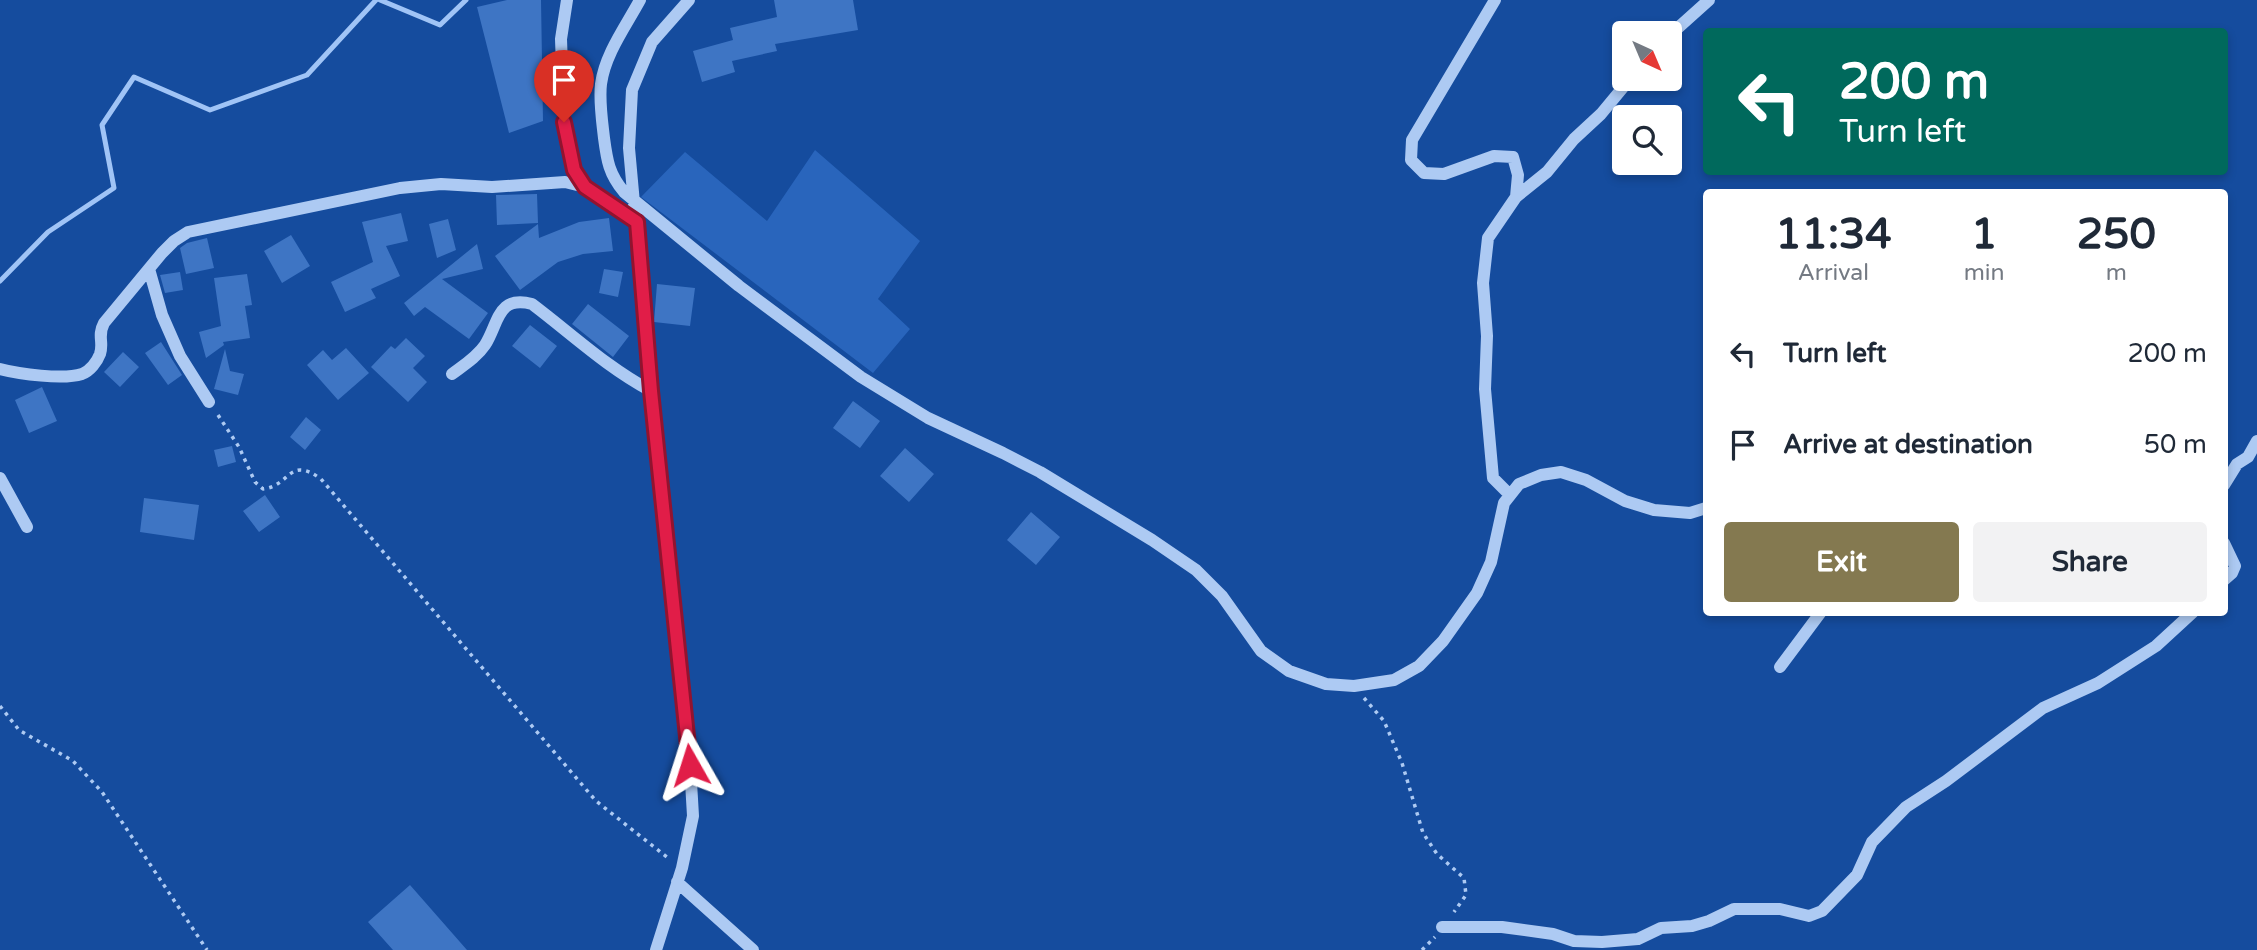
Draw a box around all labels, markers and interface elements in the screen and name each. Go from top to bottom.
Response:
north arrow [1612,21,1682,91]
map controls [1612,21,1682,175]
pin [534,50,594,122]
text: 200 m [1839,53,1989,112]
icon: left [1724,56,1815,147]
icon: arrive [545,61,583,99]
button: search [1612,105,1682,175]
text: Turn left [1839,113,1966,151]
text: 11:34 [1775,209,1892,260]
text: 1 [1971,209,1997,260]
text: 250 [2077,209,2156,260]
text: Arrival [1798,259,1869,287]
text: min [1964,259,2005,287]
text: m [2106,259,2127,287]
icon: left [1724,335,1762,373]
text: Turn left [1783,338,1886,369]
text: 200 m [2127,338,2207,369]
icon: arrive [1724,426,1762,464]
text: Arrive at destination [1783,429,2033,460]
text: 50 m [2144,429,2207,460]
button: Exit [1724,522,1959,602]
button: Share [1973,522,2207,602]
position arrow [653,728,727,802]

